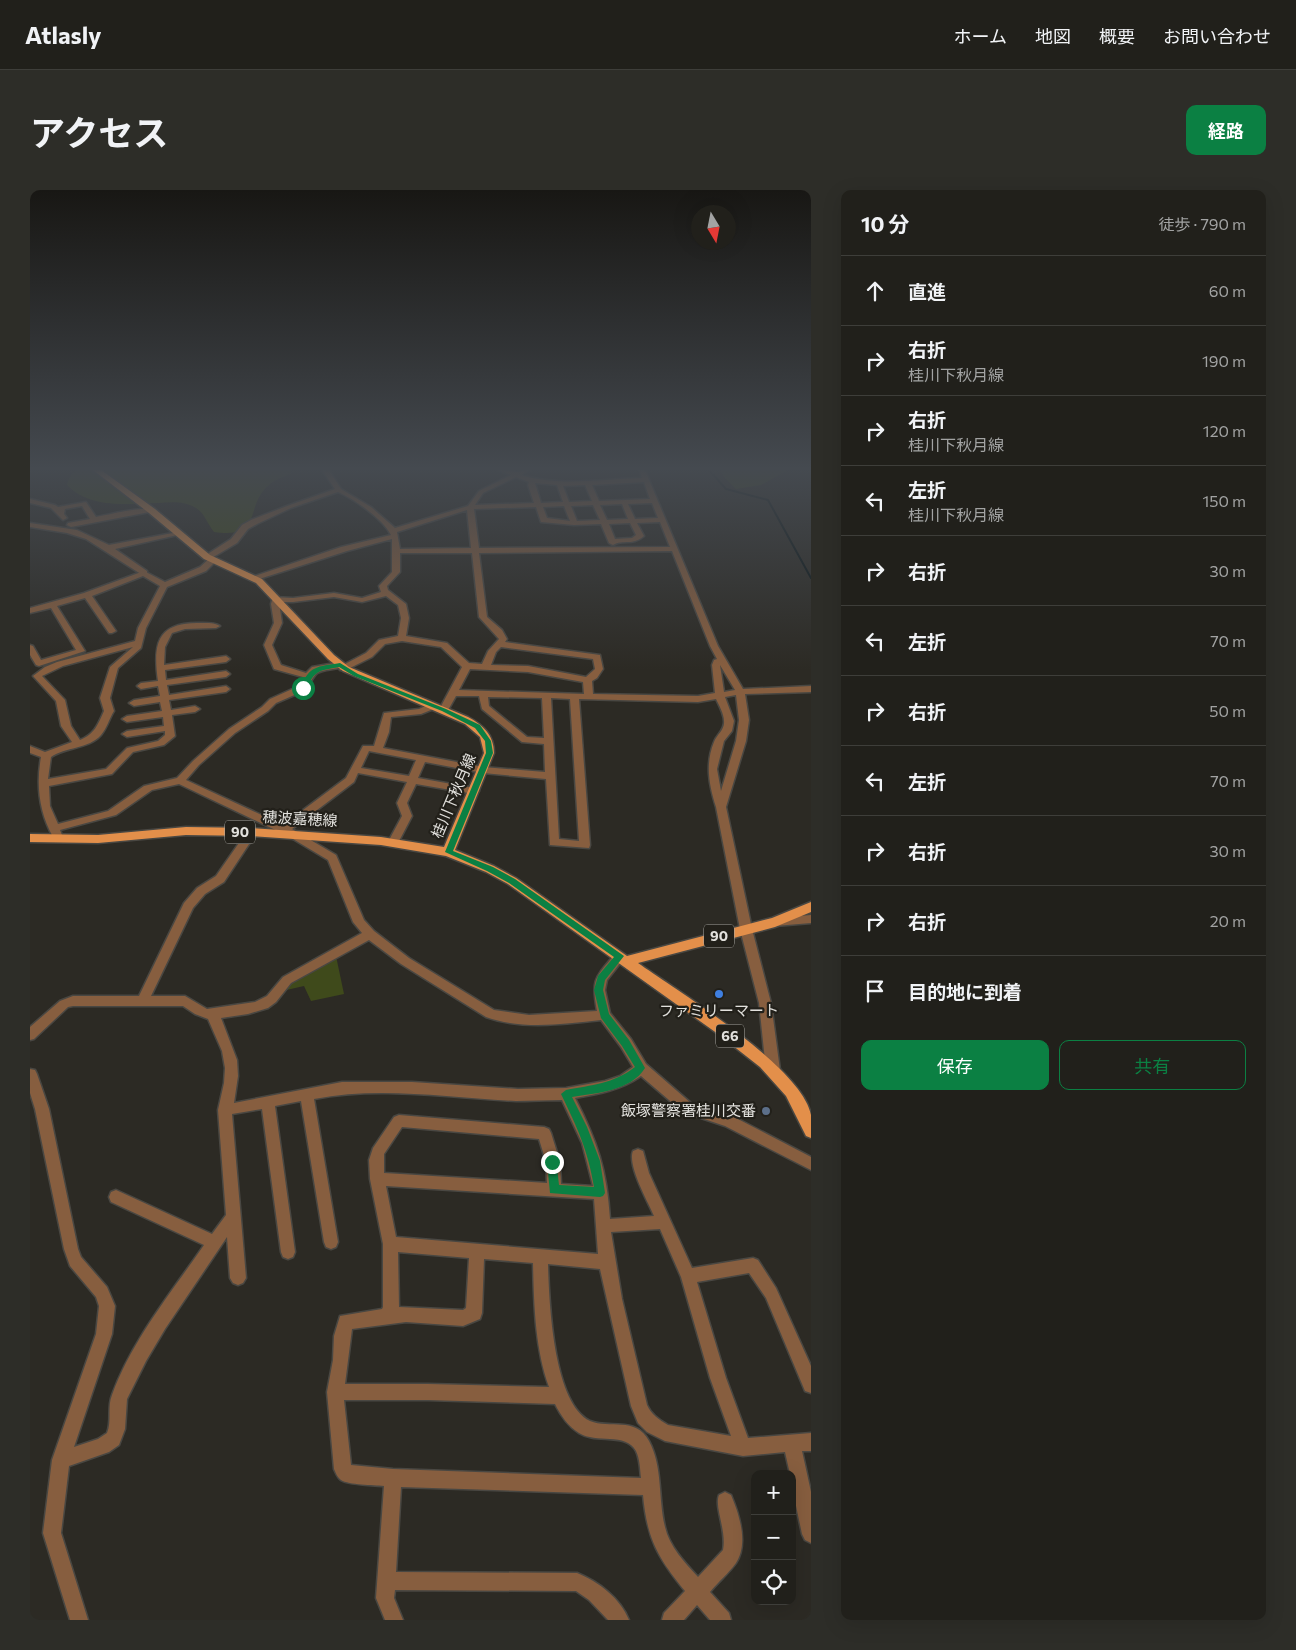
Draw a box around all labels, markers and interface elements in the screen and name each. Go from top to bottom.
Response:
text: Atlasly [25,20,102,49]
text: ホーム [954,25,1007,47]
text: 地図 [1035,25,1071,47]
text: 概要 [1099,25,1135,47]
text: お問い合わせ [1163,25,1271,47]
button: 経路 [1186,105,1266,155]
text: アクセス [30,110,168,153]
north arrow [691,205,736,250]
text: 10 分 [861,211,909,236]
text: 徒歩 · 790 m [1159,214,1246,233]
icon: ahead [861,277,889,305]
text: 直進 [908,280,946,303]
text: 60 m [1209,281,1246,300]
text: 右折 [908,338,946,361]
icon: right [861,347,889,375]
text: 190 m [1202,351,1246,370]
text: 桂川下秋月線 [908,365,1004,384]
text: 右折 [908,408,946,431]
icon: right [861,417,889,445]
text: 120 m [1203,421,1246,440]
text: 桂川下秋月線 [908,435,1004,454]
text: 左折 [908,478,946,501]
icon: left [861,487,889,515]
text: 150 m [1203,491,1246,510]
text: 桂川下秋月線 [908,505,1004,524]
icon: right [861,557,889,585]
text: 右折 [908,560,946,583]
text: 30 m [1209,561,1246,580]
icon: left [861,627,889,655]
text: 左折 [908,630,946,653]
text: 70 m [1210,631,1246,650]
route start [292,677,315,700]
icon: right [861,697,889,725]
text: 右折 [908,700,946,723]
text: 50 m [1209,701,1246,720]
street label: 桂川下秋月線 [427,751,479,841]
icon: left [861,767,889,795]
text: 左折 [908,770,946,793]
text: 70 m [1210,771,1246,790]
street label: 穂波嘉穂線 [262,807,338,829]
road number: 90 [225,820,255,844]
icon: right [861,837,889,865]
text: 右折 [908,840,946,863]
text: 30 m [1209,841,1246,860]
icon: right [861,907,889,935]
text: 右折 [908,910,946,933]
text: 20 m [1210,911,1246,930]
road number: 90 [704,924,734,948]
icon: arrive [861,977,889,1005]
text: 目的地に到着 [908,980,1022,1003]
marker: ファミリーマート [713,988,725,1000]
place label: ファミリーマート [659,1001,779,1019]
road number: 66 [716,1024,744,1048]
button: 保存 [861,1040,1049,1090]
button: 共有 [1059,1040,1246,1090]
place label: 飯塚警察署桂川交番 [621,1101,756,1119]
marker: 飯塚警察署桂川交番 [760,1105,772,1117]
route end [541,1151,564,1174]
map controls [751,1470,796,1605]
button: + [751,1470,796,1515]
button: − [751,1515,796,1560]
button: locate [751,1560,796,1605]

